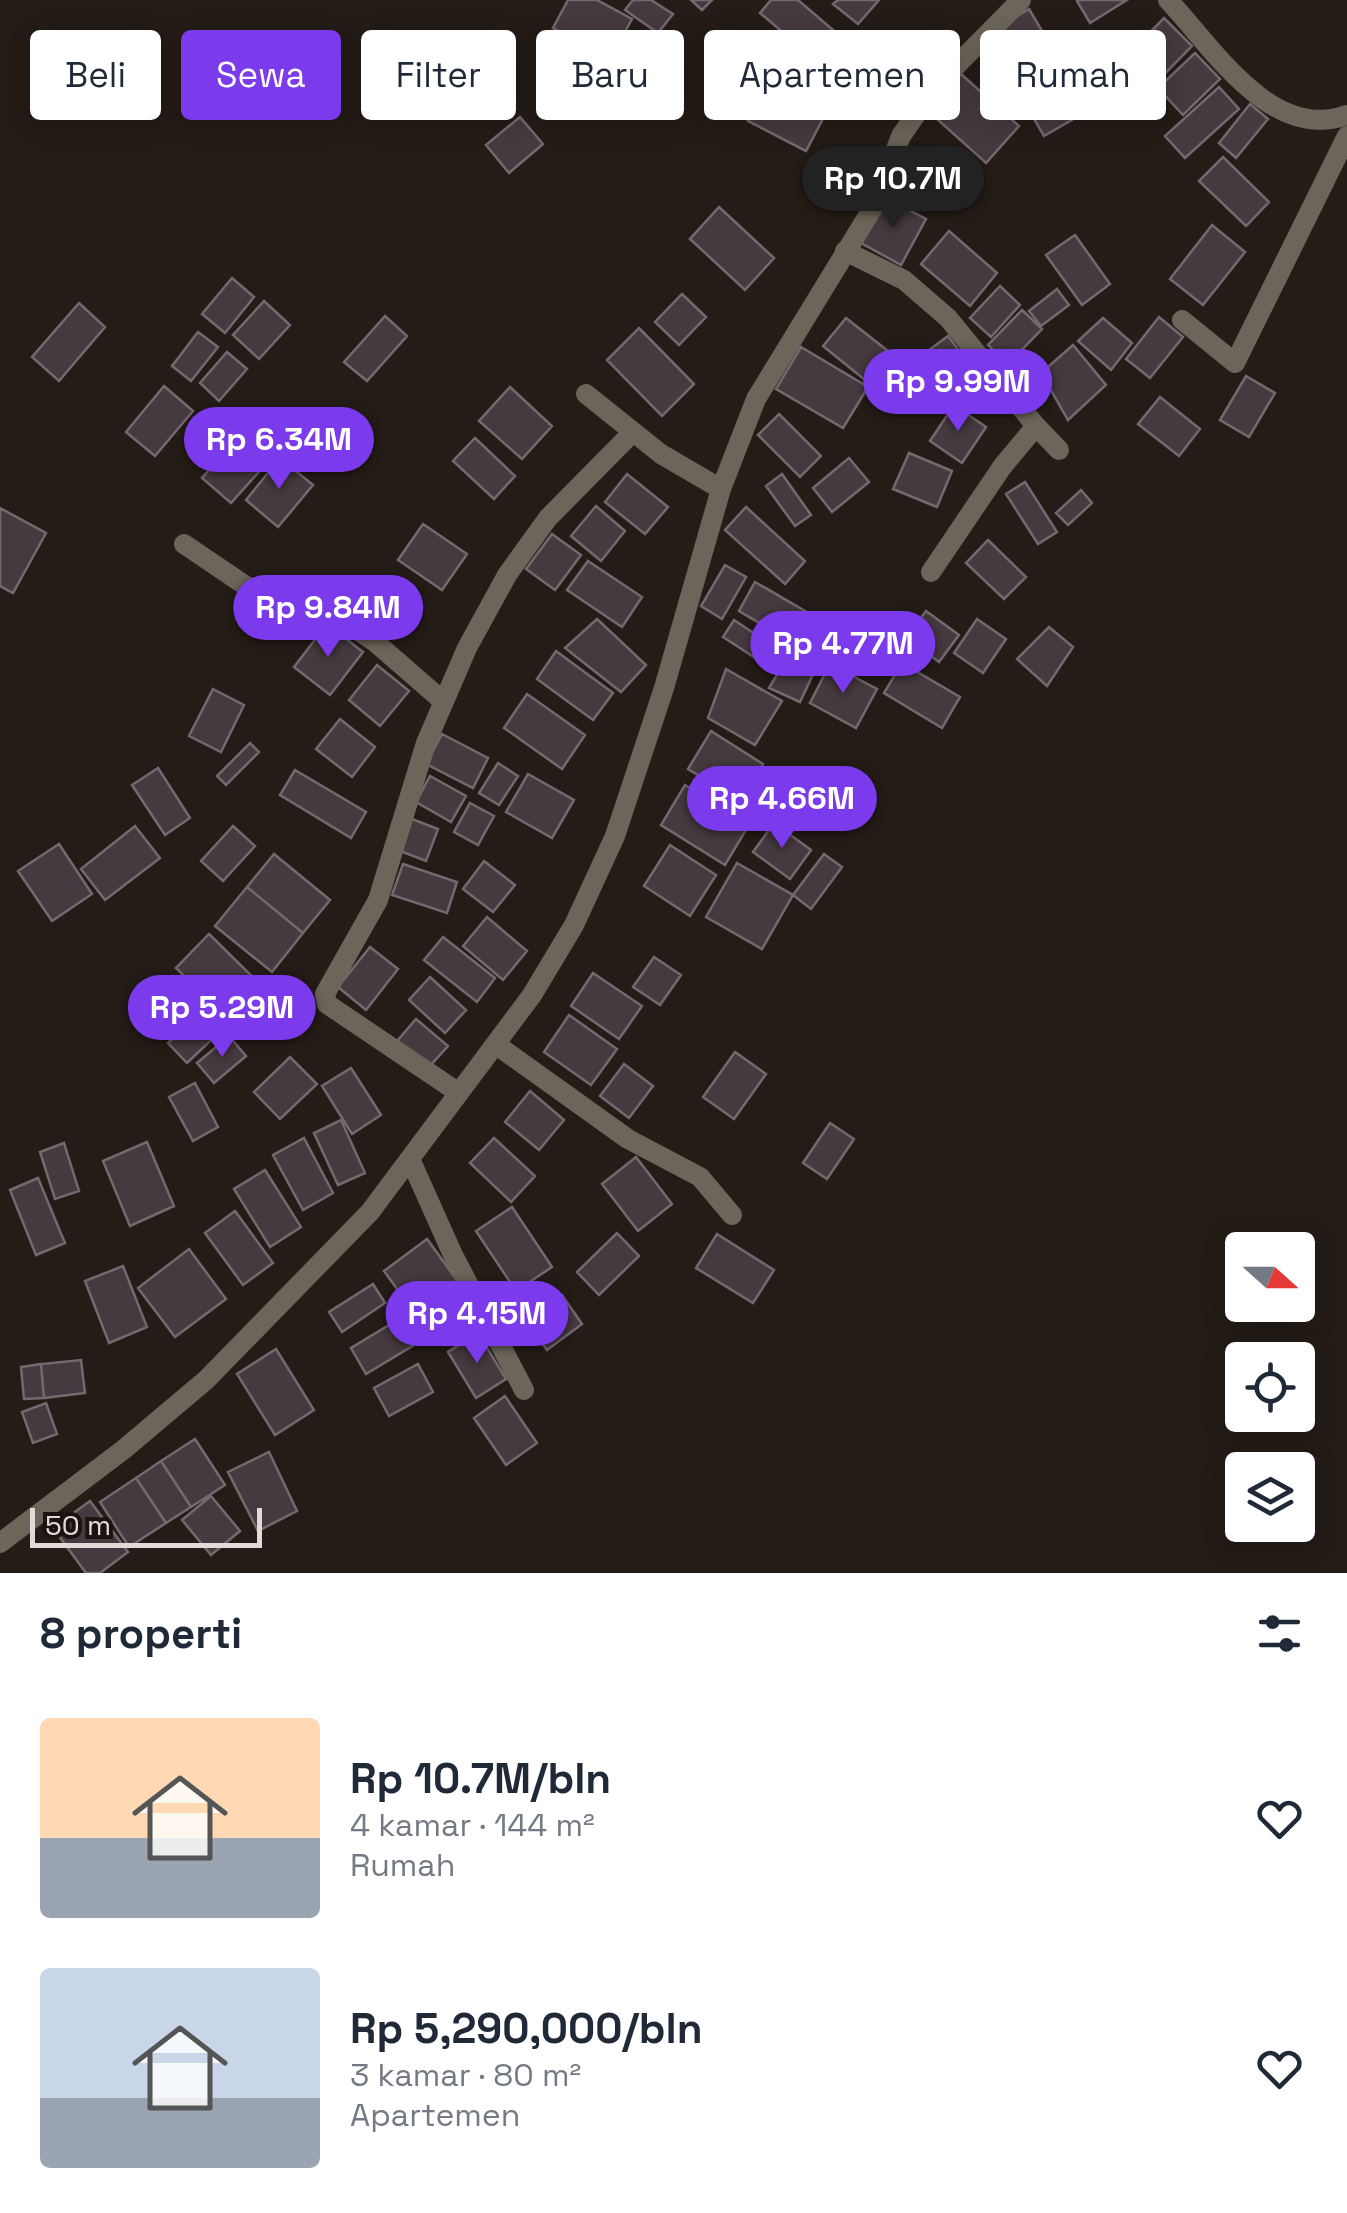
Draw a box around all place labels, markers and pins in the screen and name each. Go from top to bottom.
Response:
pin: Rp 10.7M [790,146,996,231]
pin: Rp 9.99M [855,349,1061,434]
pin: Rp 6.34M [176,407,382,492]
pin: Rp 9.84M [225,575,431,660]
pin: Rp 4.77M [740,611,946,696]
pin: Rp 4.66M [679,766,885,851]
pin: Rp 5.29M [119,975,325,1060]
pin: Rp 4.15M [374,1281,580,1366]

